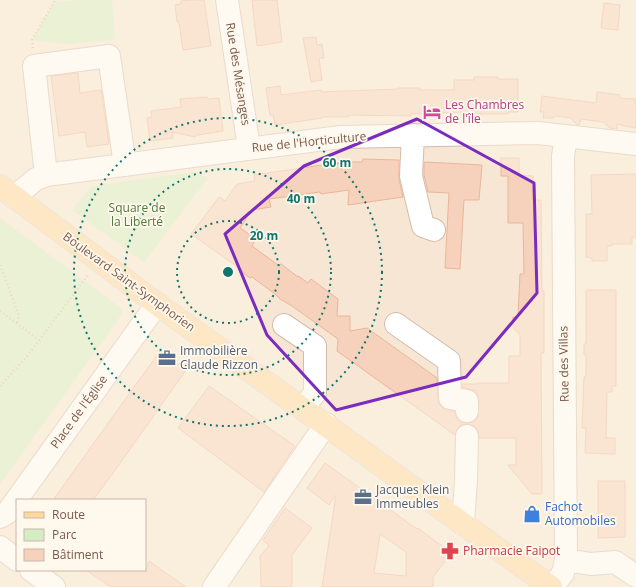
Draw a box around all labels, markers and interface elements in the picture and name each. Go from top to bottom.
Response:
street label: Rue des Mésanges [222,21,255,127]
place label: Les Chambres de l'île [445,96,525,127]
hotel icon: Les Chambres de l'île [422,102,442,122]
street label: Rue de l'Horticulture [251,127,367,156]
text: 60 m [323,154,351,171]
text: 40 m [287,190,315,207]
park label: Square de la Liberté [109,199,166,230]
text: 20 m [250,227,278,244]
street label: Boulevard Saint-Symphorien [60,228,199,335]
centre of rings [221,265,235,279]
street label: Rue des Villas [554,326,573,402]
place label: Immobilière Claude Rizzon [180,342,258,373]
office icon: Immobilière Claude Rizzon [157,348,177,368]
street label: Place de l'Église [46,371,111,452]
place label: Jacques Klein Immeubles [375,481,449,512]
office icon: Jacques Klein Immeubles [353,487,373,507]
place label: Fachot Automobiles [545,498,616,529]
legend [16,499,146,571]
shop icon: Fachot Automobiles [522,504,542,524]
text: Route [52,506,85,523]
text: Parc [52,526,77,543]
pharmacy icon: Pharmacie Faipot [440,541,460,561]
place label: Pharmacie Faipot [463,542,560,559]
text: Bâtiment [52,546,103,563]

